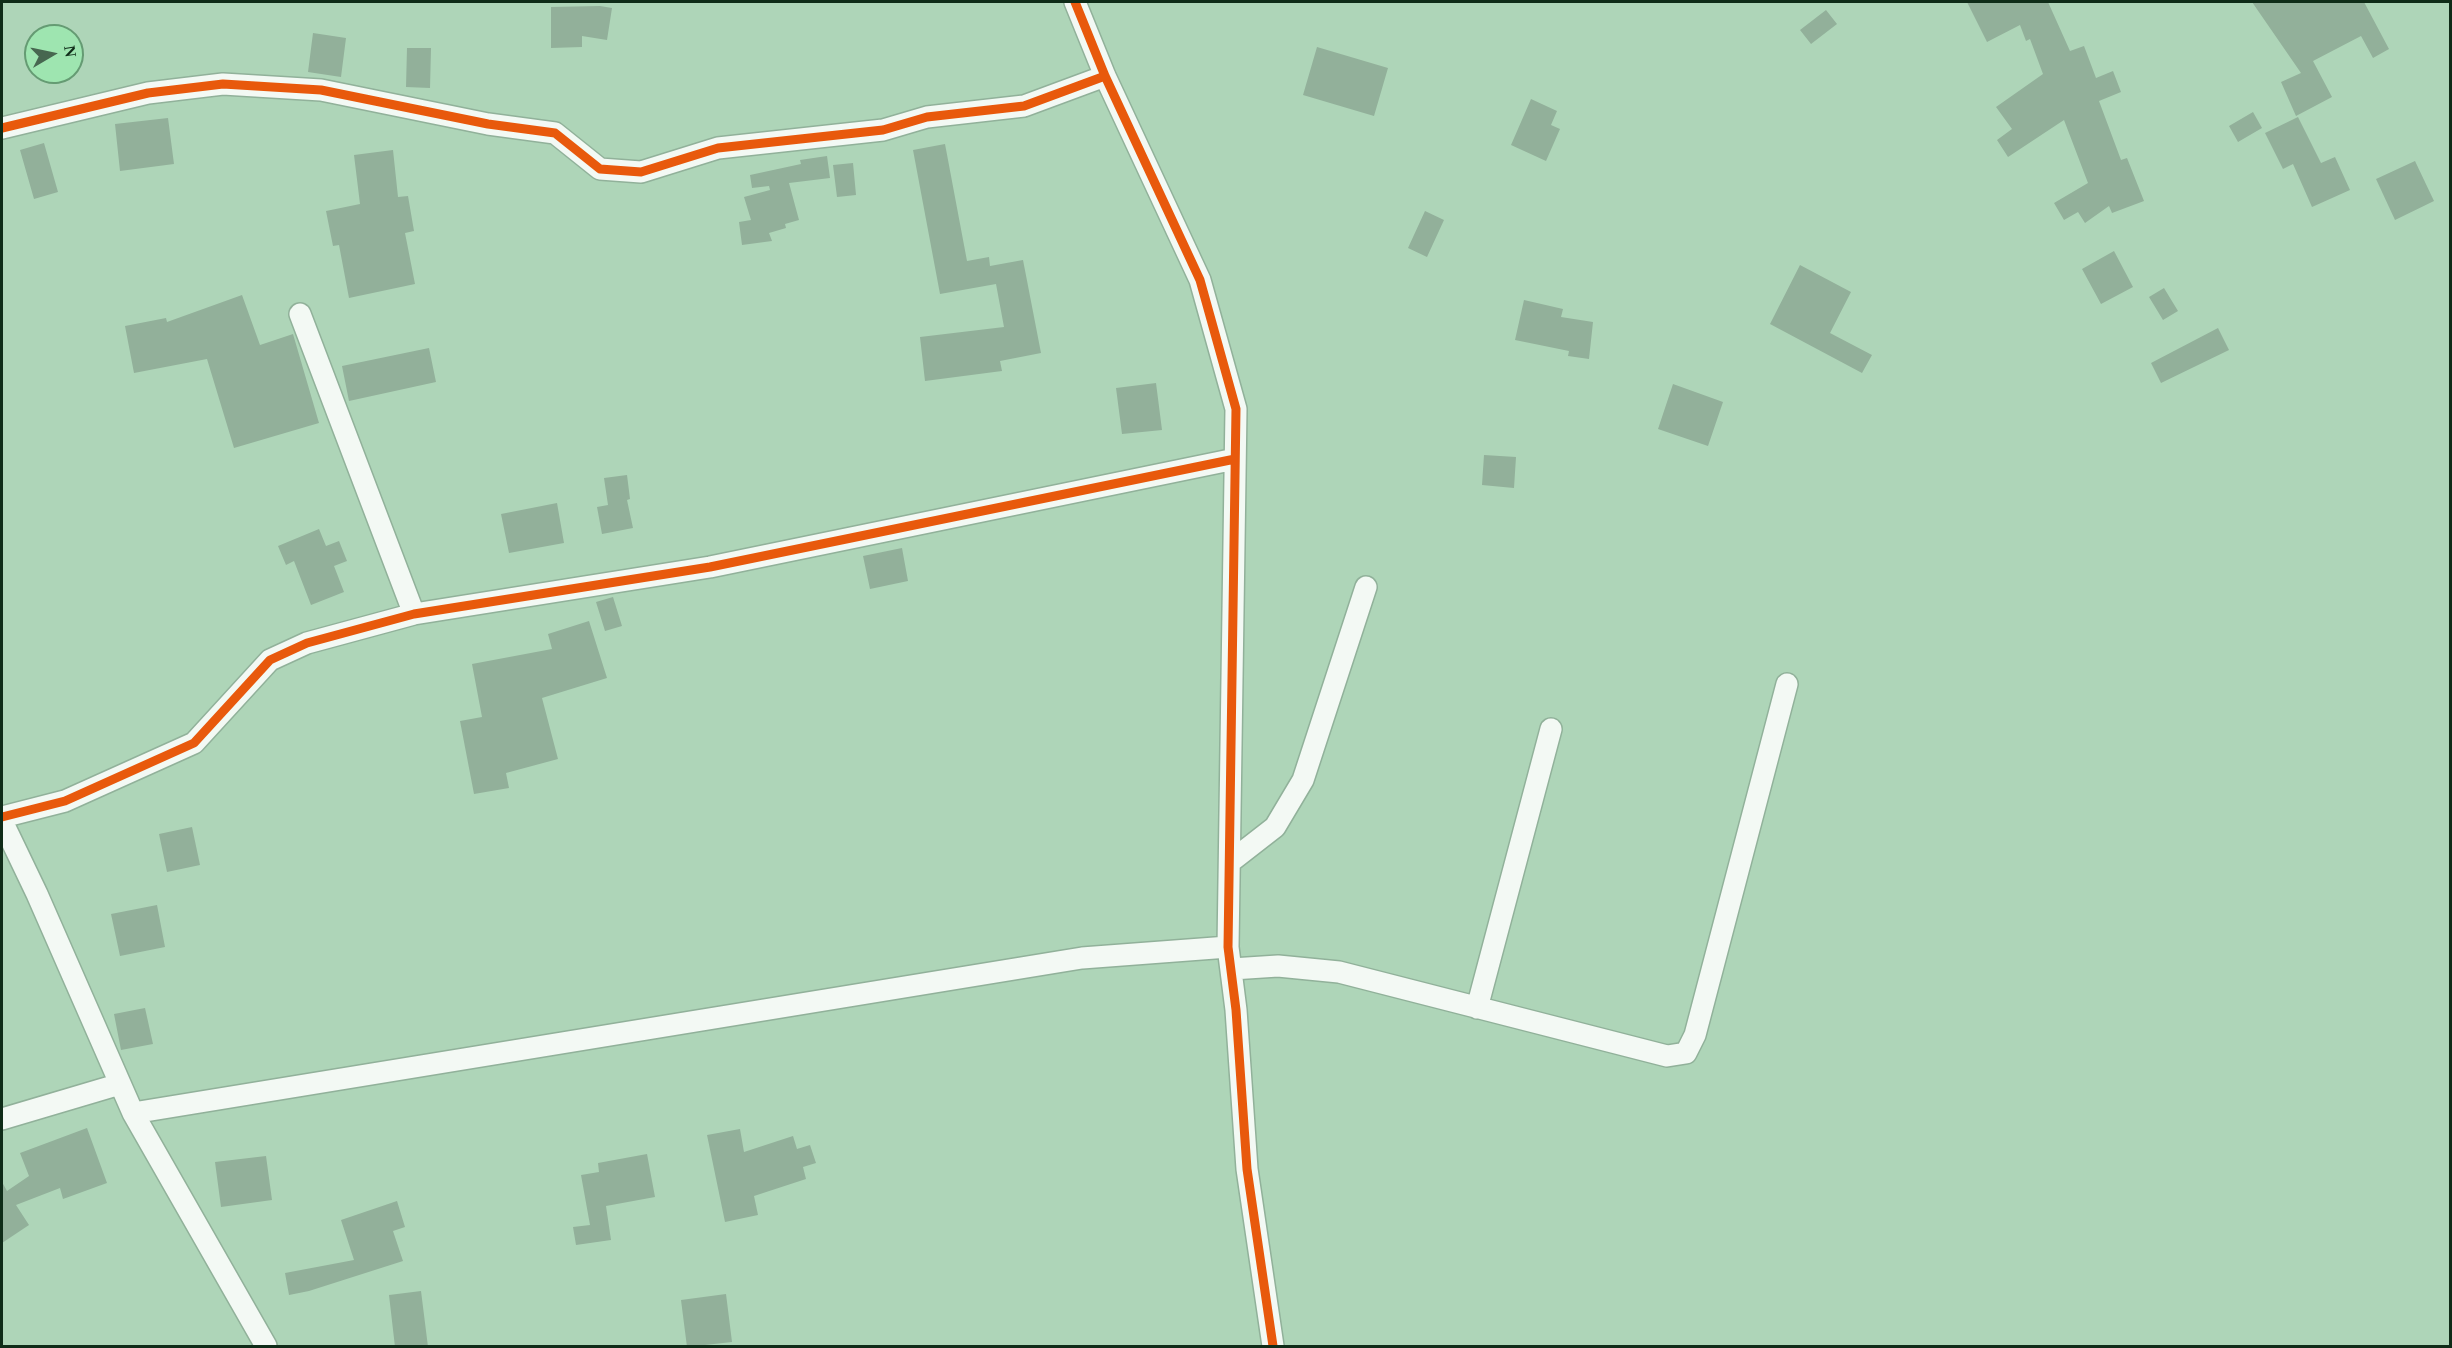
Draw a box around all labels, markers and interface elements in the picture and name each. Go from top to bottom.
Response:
north arrow [24,24,84,84]
text: N [61,44,80,58]

